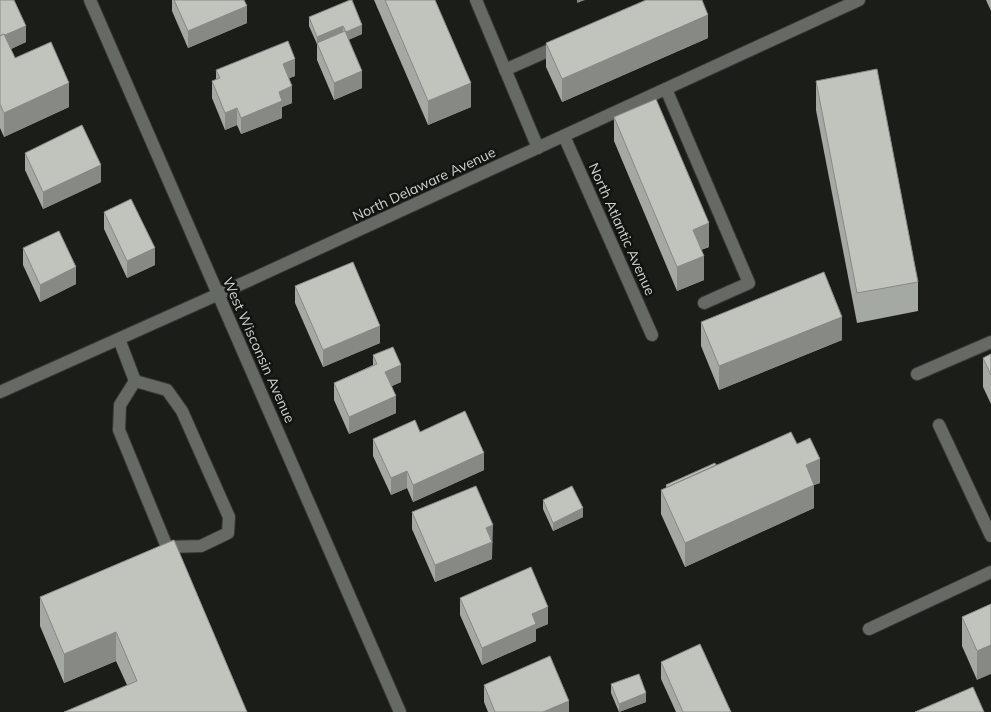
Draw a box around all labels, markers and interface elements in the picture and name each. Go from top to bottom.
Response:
street label: North Delaware Avenue [350,143,498,225]
street label: North Atlantic Avenue [585,160,659,298]
street label: West Wisconsin Avenue [219,274,299,426]

